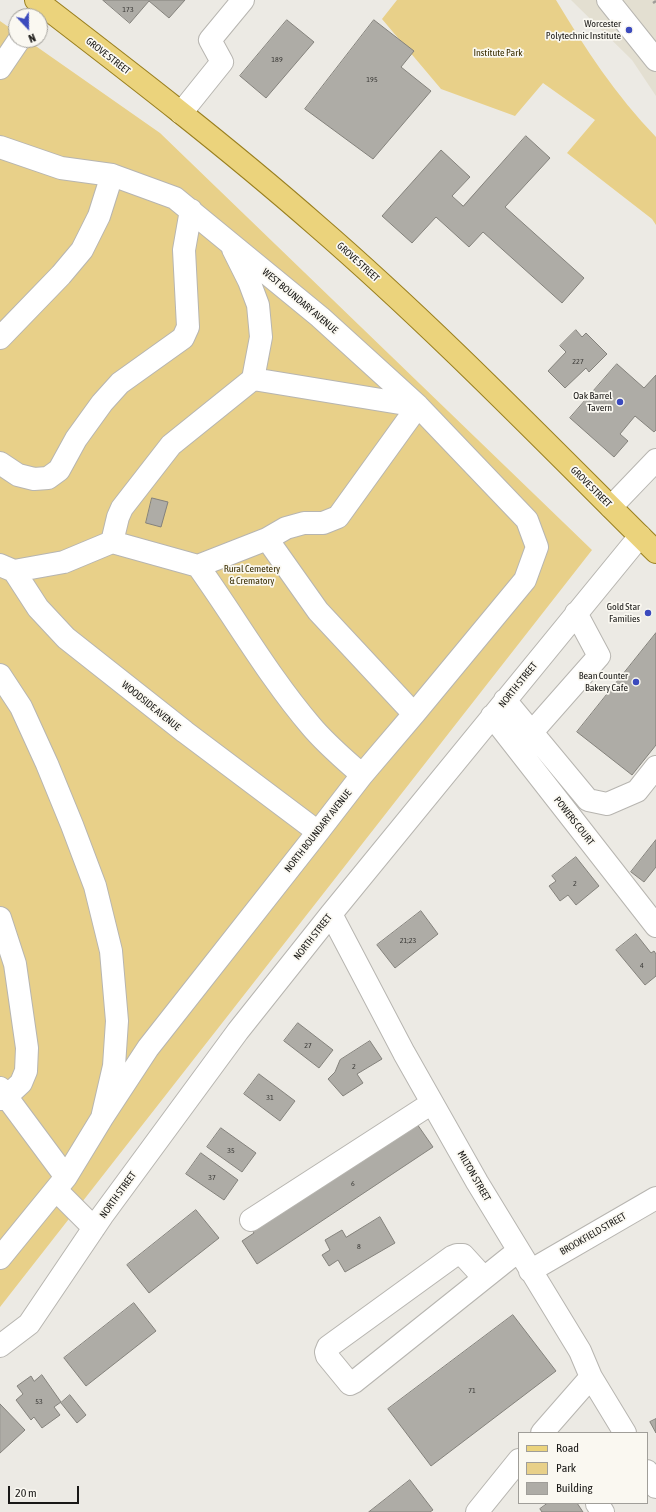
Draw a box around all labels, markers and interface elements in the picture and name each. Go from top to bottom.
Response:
house number: 173 [122,4,134,14]
north arrow [8,8,48,48]
place label: Worcester Polytechnic Institute [546,18,621,42]
marker: Worcester Polytechnic Institute [624,25,634,35]
text: N [27,31,37,45]
street label: GROVE STREET [83,35,133,77]
park label: Institute Park [473,47,523,59]
house number: 189 [271,54,283,64]
house number: 195 [366,74,378,84]
street label: GROVE STREET [334,240,382,284]
street label: WEST BOUNDARY AVENUE [260,266,340,336]
house number: 227 [572,356,584,366]
place label: Oak Barrel Tavern [573,390,612,414]
marker: Oak Barrel Tavern [615,397,625,407]
street label: GROVE STREET [568,464,614,510]
park label: Rural Cemetery & Crematory [224,563,280,586]
place label: Gold Star Families [607,601,640,624]
marker: Gold Star Families [643,608,653,618]
street label: NORTH STREET [496,660,540,710]
place label: Bean Counter Bakery Cafe [579,670,628,694]
marker: Bean Counter Bakery Cafe [631,677,641,687]
street label: WOODSIDE AVENUE [119,679,183,733]
street label: NORTH BOUNDARY AVENUE [282,787,354,875]
street label: POWERS COURT [551,794,597,848]
house number: 2 [573,878,577,888]
street label: NORTH STREET [291,912,335,962]
house number: 21;23 [400,935,416,945]
house number: 4 [640,960,644,970]
house number: 27 [304,1040,312,1050]
house number: 2 [352,1061,356,1071]
house number: 31 [266,1092,274,1102]
house number: 35 [227,1145,235,1155]
street label: MILTON STREET [455,1149,493,1203]
street label: NORTH STREET [97,1169,139,1221]
house number: 37 [208,1172,216,1182]
house number: 6 [351,1178,355,1188]
street label: BROOKFIELD STREET [558,1210,628,1258]
house number: 8 [357,1241,361,1251]
house number: 71 [468,1385,476,1395]
house number: 53 [35,1396,43,1406]
legend [518,1432,648,1504]
text: Road [556,1441,579,1455]
text: Park [556,1461,576,1475]
scale bar [10,1478,81,1504]
text: Building [556,1481,593,1495]
text: 20 m [15,1486,37,1500]

